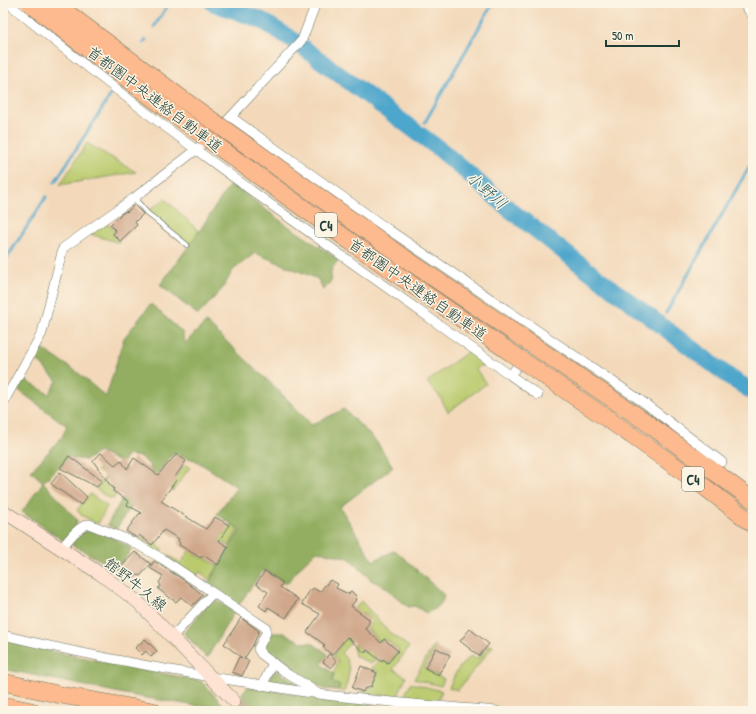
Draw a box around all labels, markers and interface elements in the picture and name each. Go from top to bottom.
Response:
scale bar [606,22,679,48]
text: 50 m [612,27,633,44]
street label: 首都圏中央連絡自動車道 [83,41,227,157]
water label: 小野川 [462,166,512,214]
road number: C4 [315,213,337,237]
street label: 首都圏中央連絡自動車道 [344,233,492,345]
road number: C4 [682,467,704,491]
street label: 館野牛久線 [100,552,172,616]

